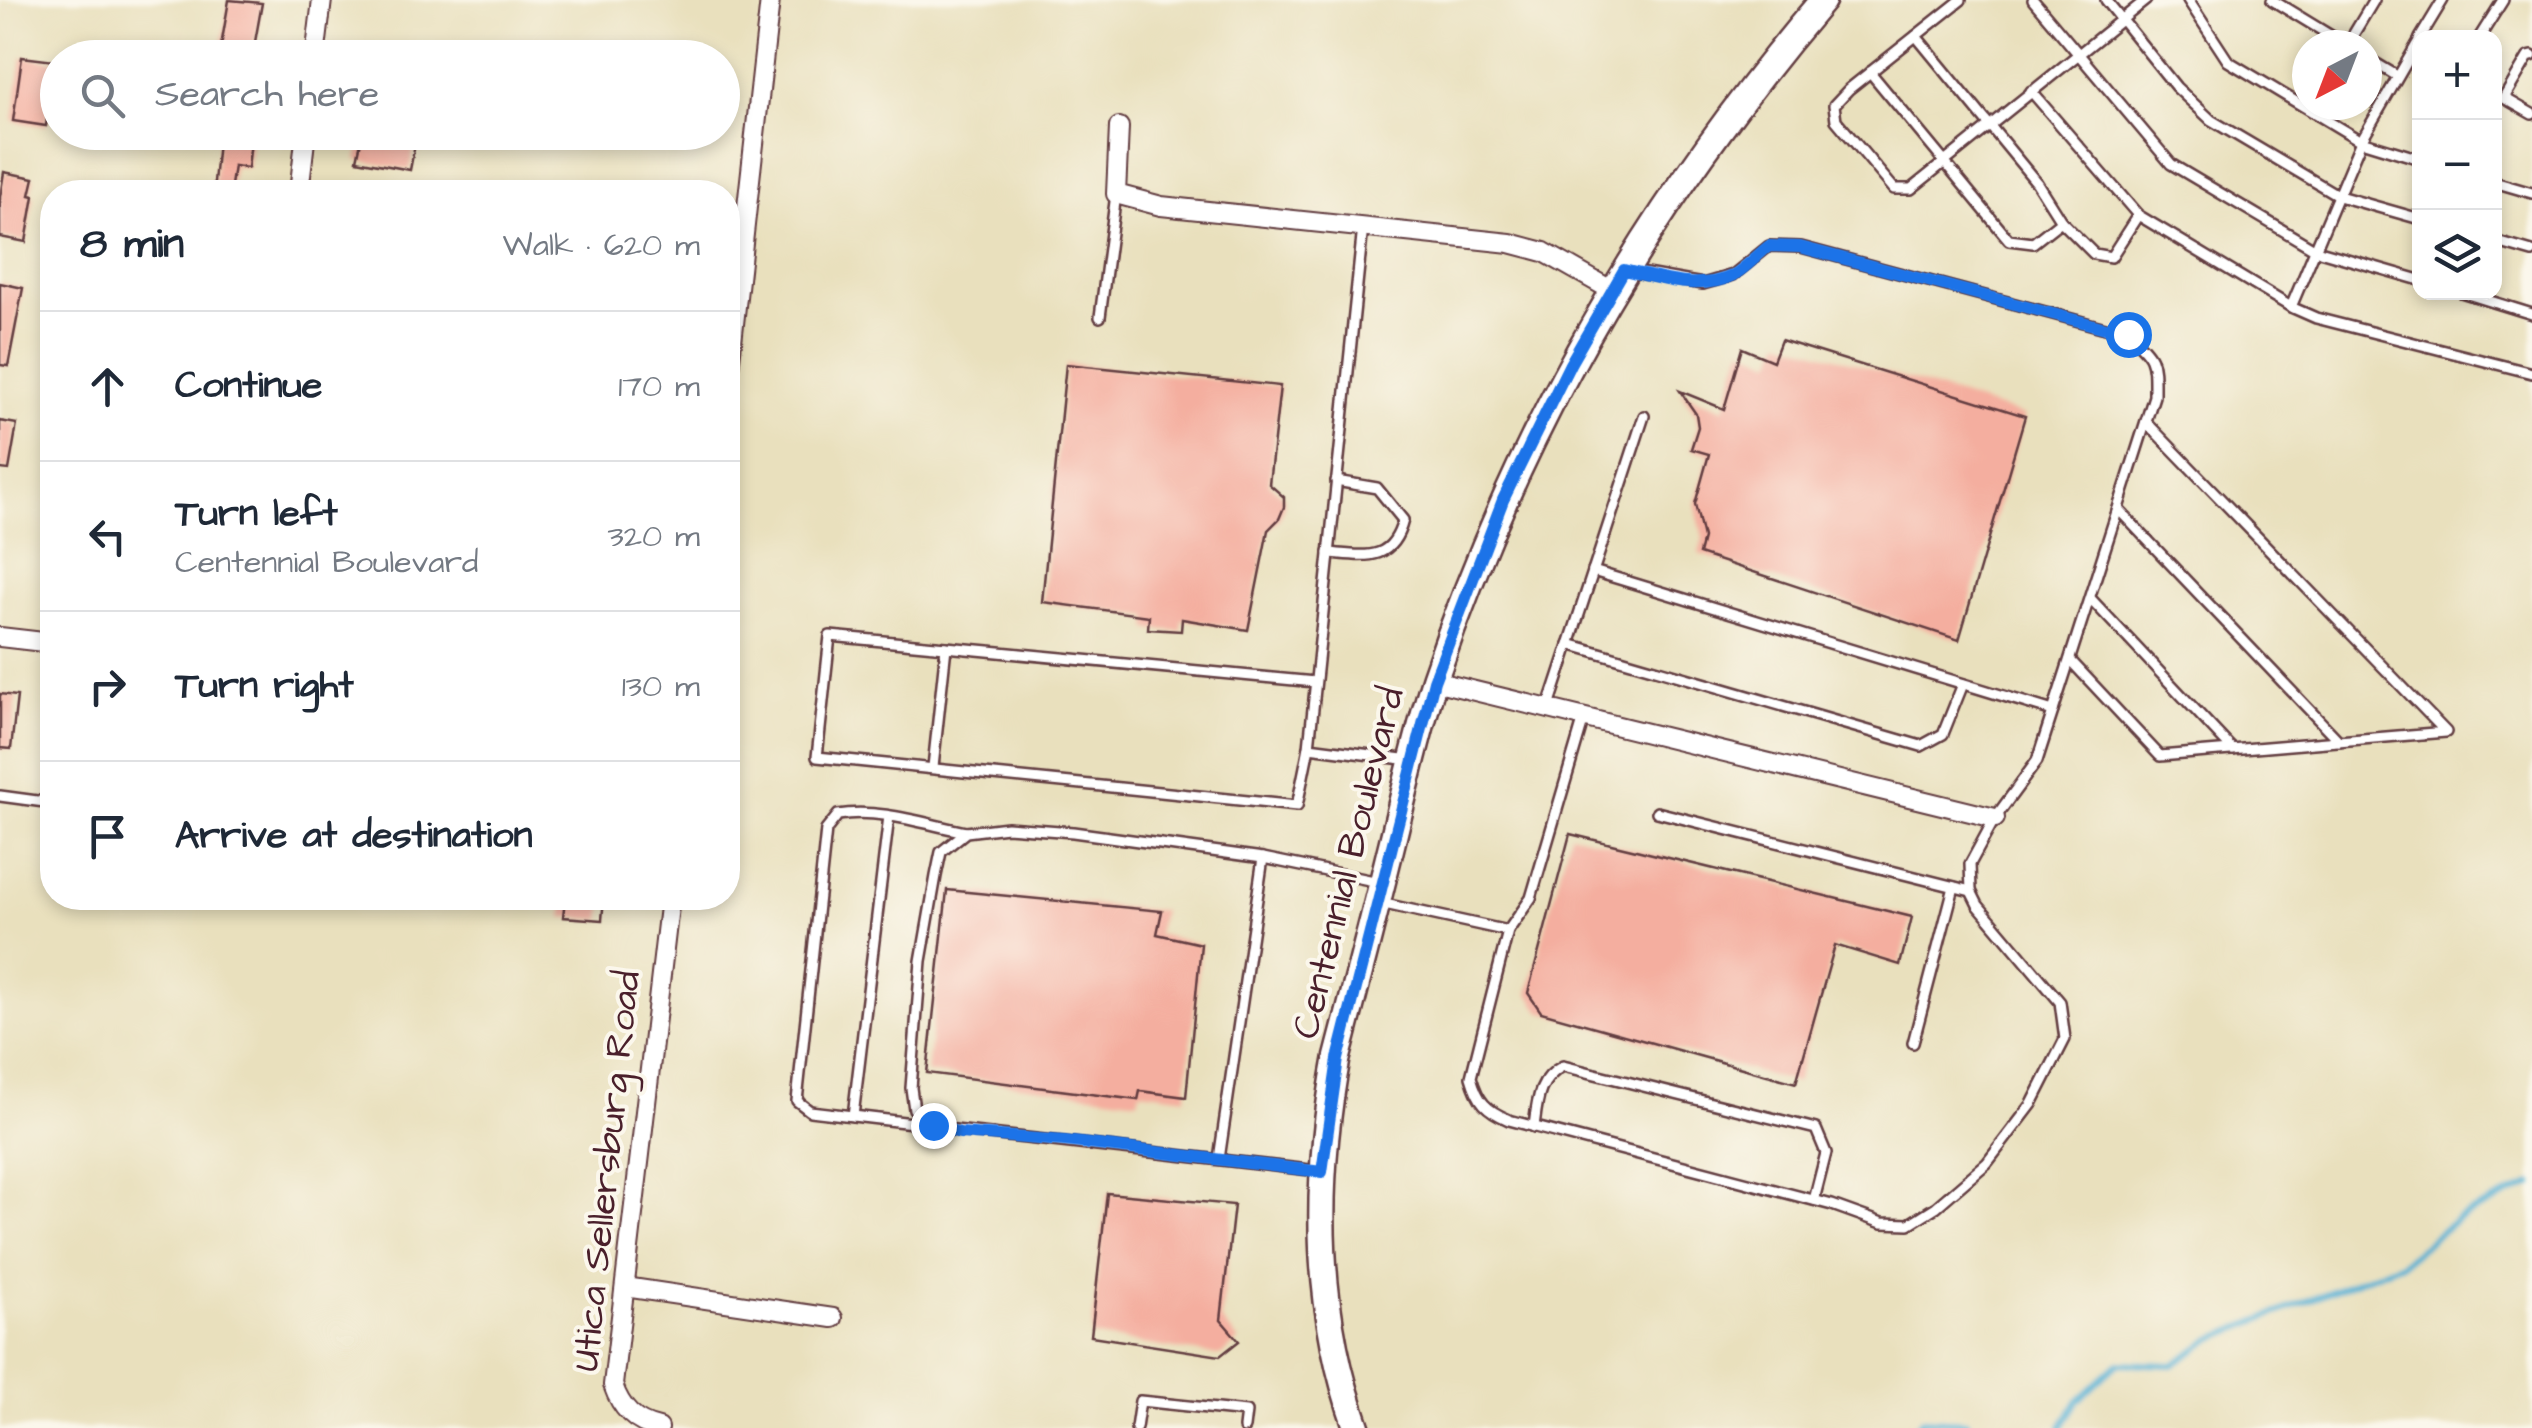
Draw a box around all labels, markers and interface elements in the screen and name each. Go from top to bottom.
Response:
north arrow [2292,30,2382,120]
map controls [2412,30,2502,300]
button: + [2412,30,2502,120]
search box [40,40,740,150]
icon: search [75,68,130,123]
text: Search here [155,69,379,121]
button: − [2412,120,2502,210]
button: layers [2412,210,2502,300]
text: 8 min [80,216,184,274]
text: Walk · 620 m [503,223,700,268]
route start [2106,312,2152,358]
icon: ahead [80,359,135,414]
text: Continue [175,360,322,412]
text: 170 m [618,364,700,409]
text: Turn left [175,488,338,540]
icon: left [80,509,135,564]
text: 320 m [608,514,700,559]
text: Centennial Boulevard [175,540,478,585]
icon: right [80,659,135,714]
text: Turn right [175,660,354,712]
text: 130 m [622,664,700,709]
street label: Centennial Boulevard [1280,682,1418,1044]
icon: arrive [80,809,135,864]
text: Arrive at destination [175,810,532,862]
street label: Utica Sellersburg Road [560,968,654,1374]
route end [911,1103,957,1149]

